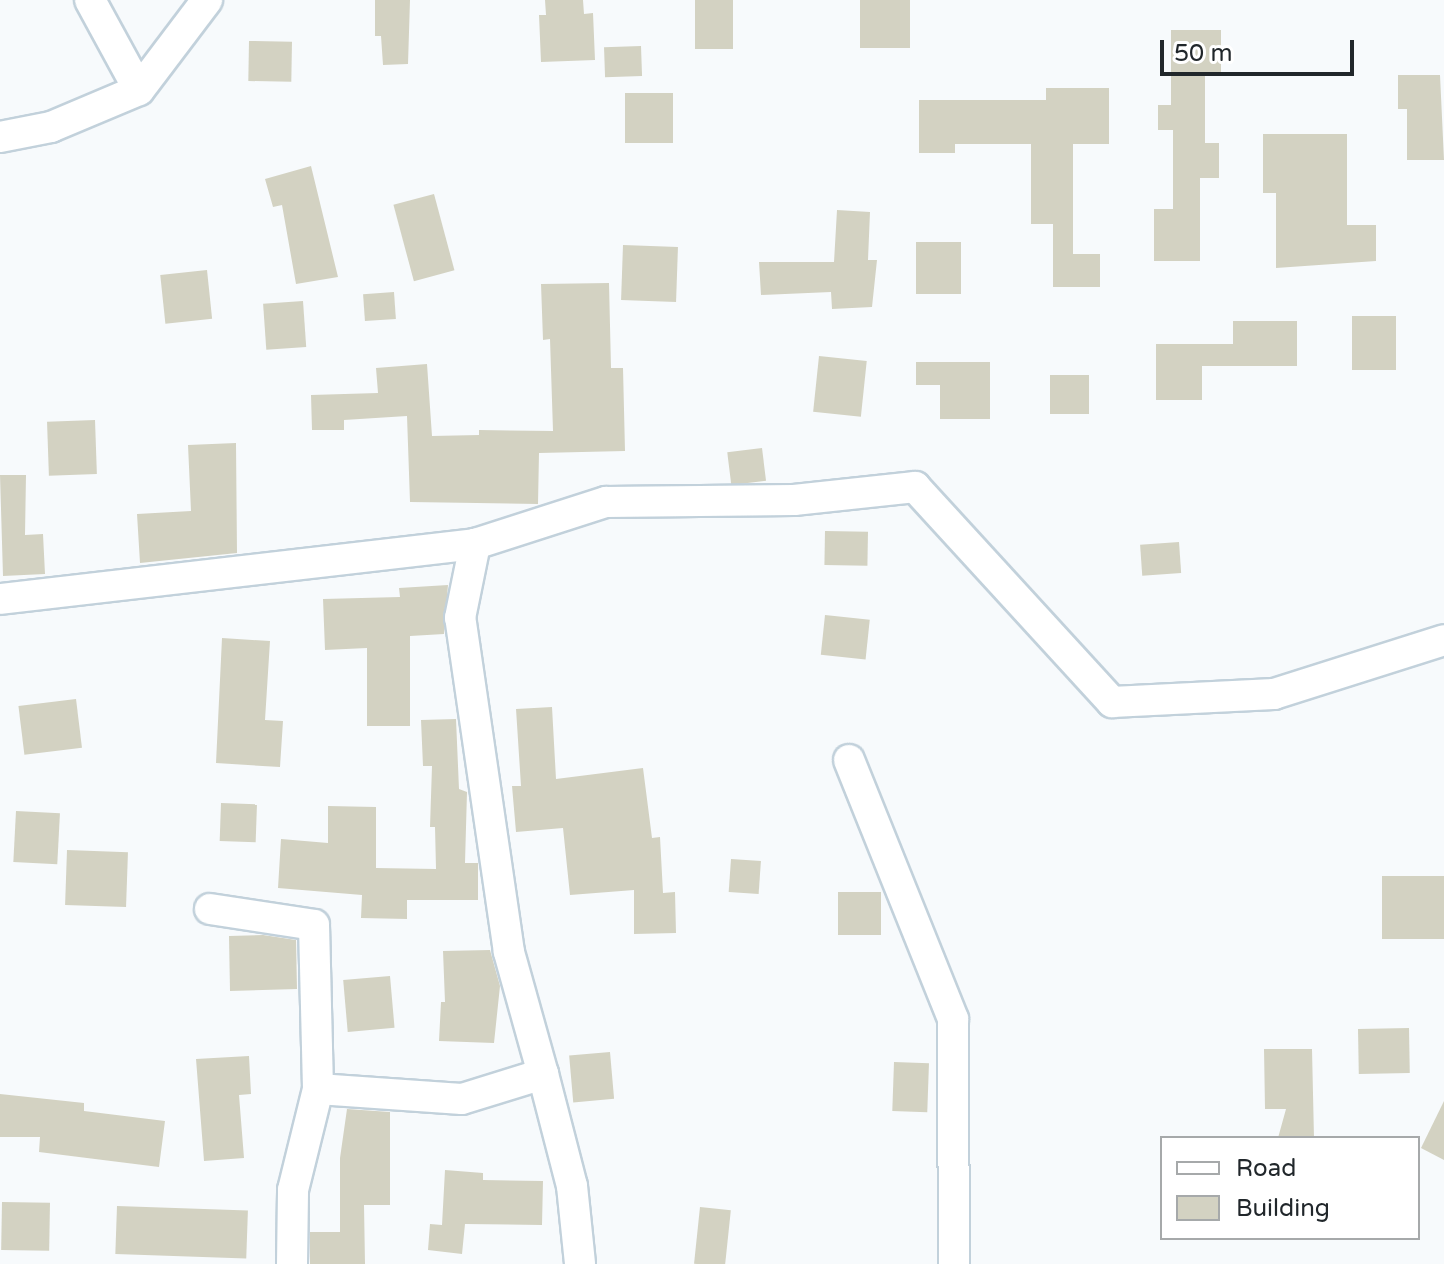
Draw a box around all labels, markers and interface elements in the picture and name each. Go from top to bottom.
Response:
scale bar [1164,24,1358,74]
text: 50 m [1174,39,1232,68]
legend [1160,1136,1420,1240]
text: Road [1236,1154,1296,1183]
text: Building [1236,1194,1330,1223]

